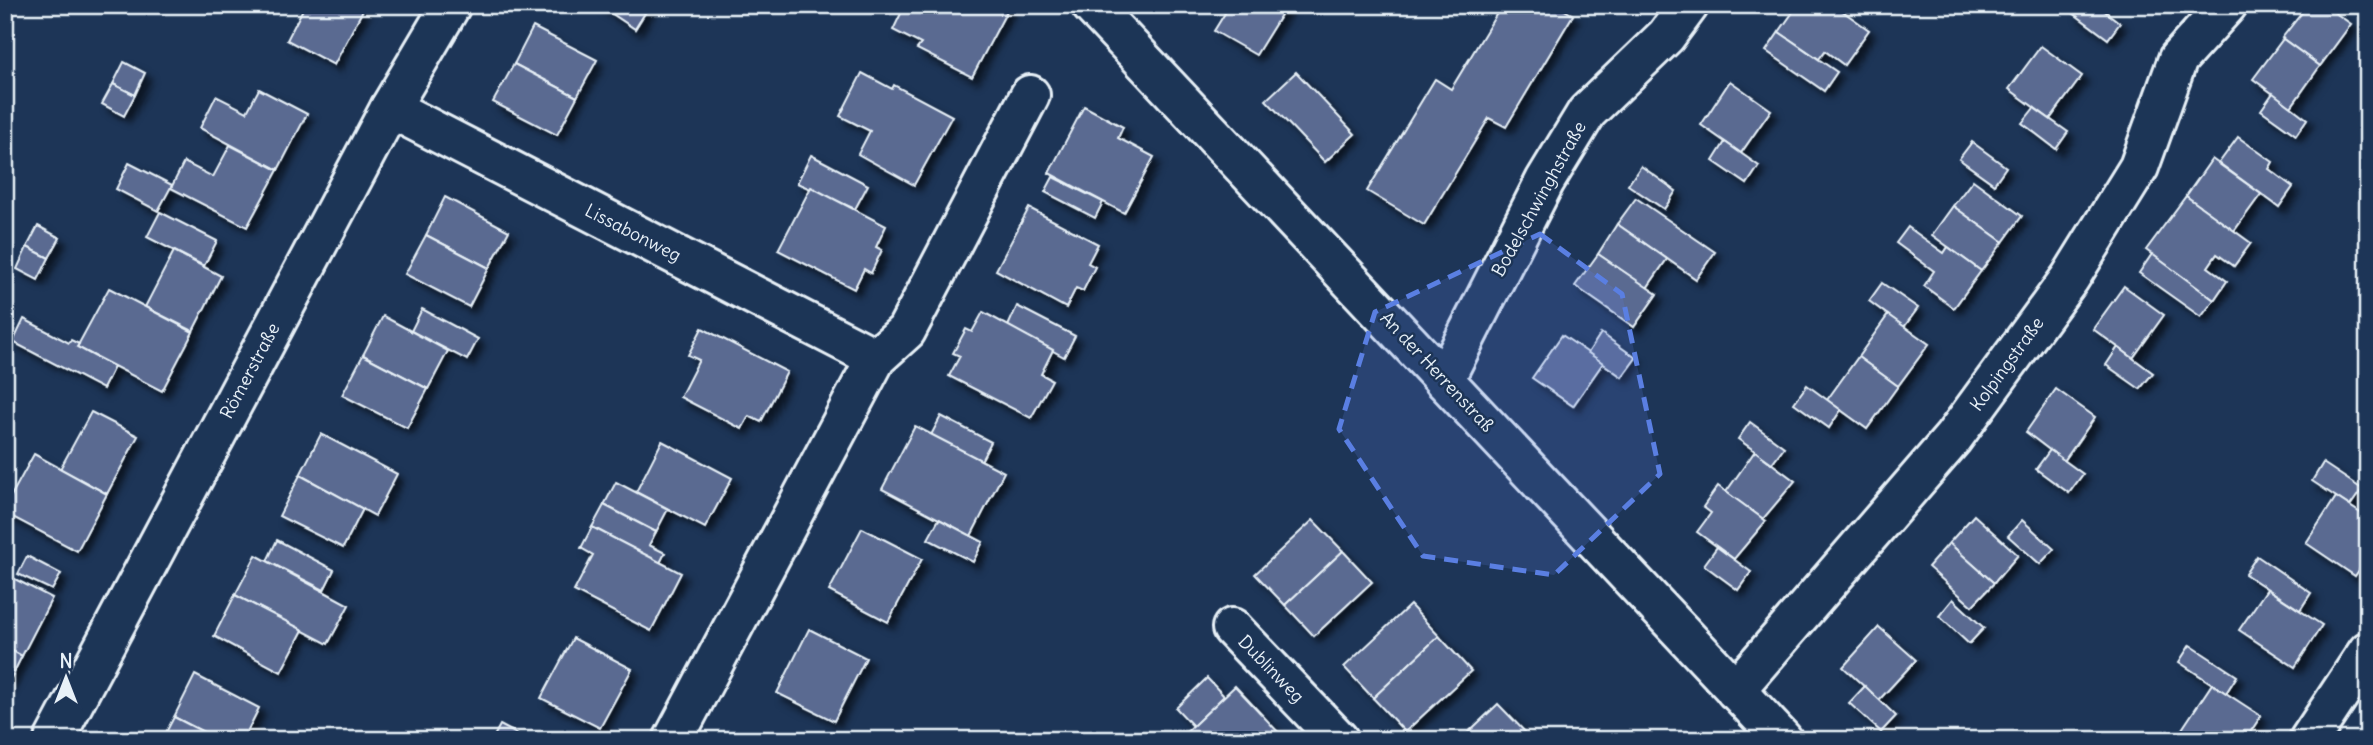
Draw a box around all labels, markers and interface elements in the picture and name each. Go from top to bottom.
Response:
street label: Bodelschwinghstraße [1486,117,1591,280]
street label: Lissabonweg [581,199,685,267]
street label: An der Herrenstraß [1376,307,1499,437]
street label: Kolpingstraße [1965,312,2049,415]
street label: Römerstraße [215,319,284,423]
street label: Dublinweg [1233,630,1309,707]
north arrow [32,644,102,714]
text: N [59,649,73,673]

